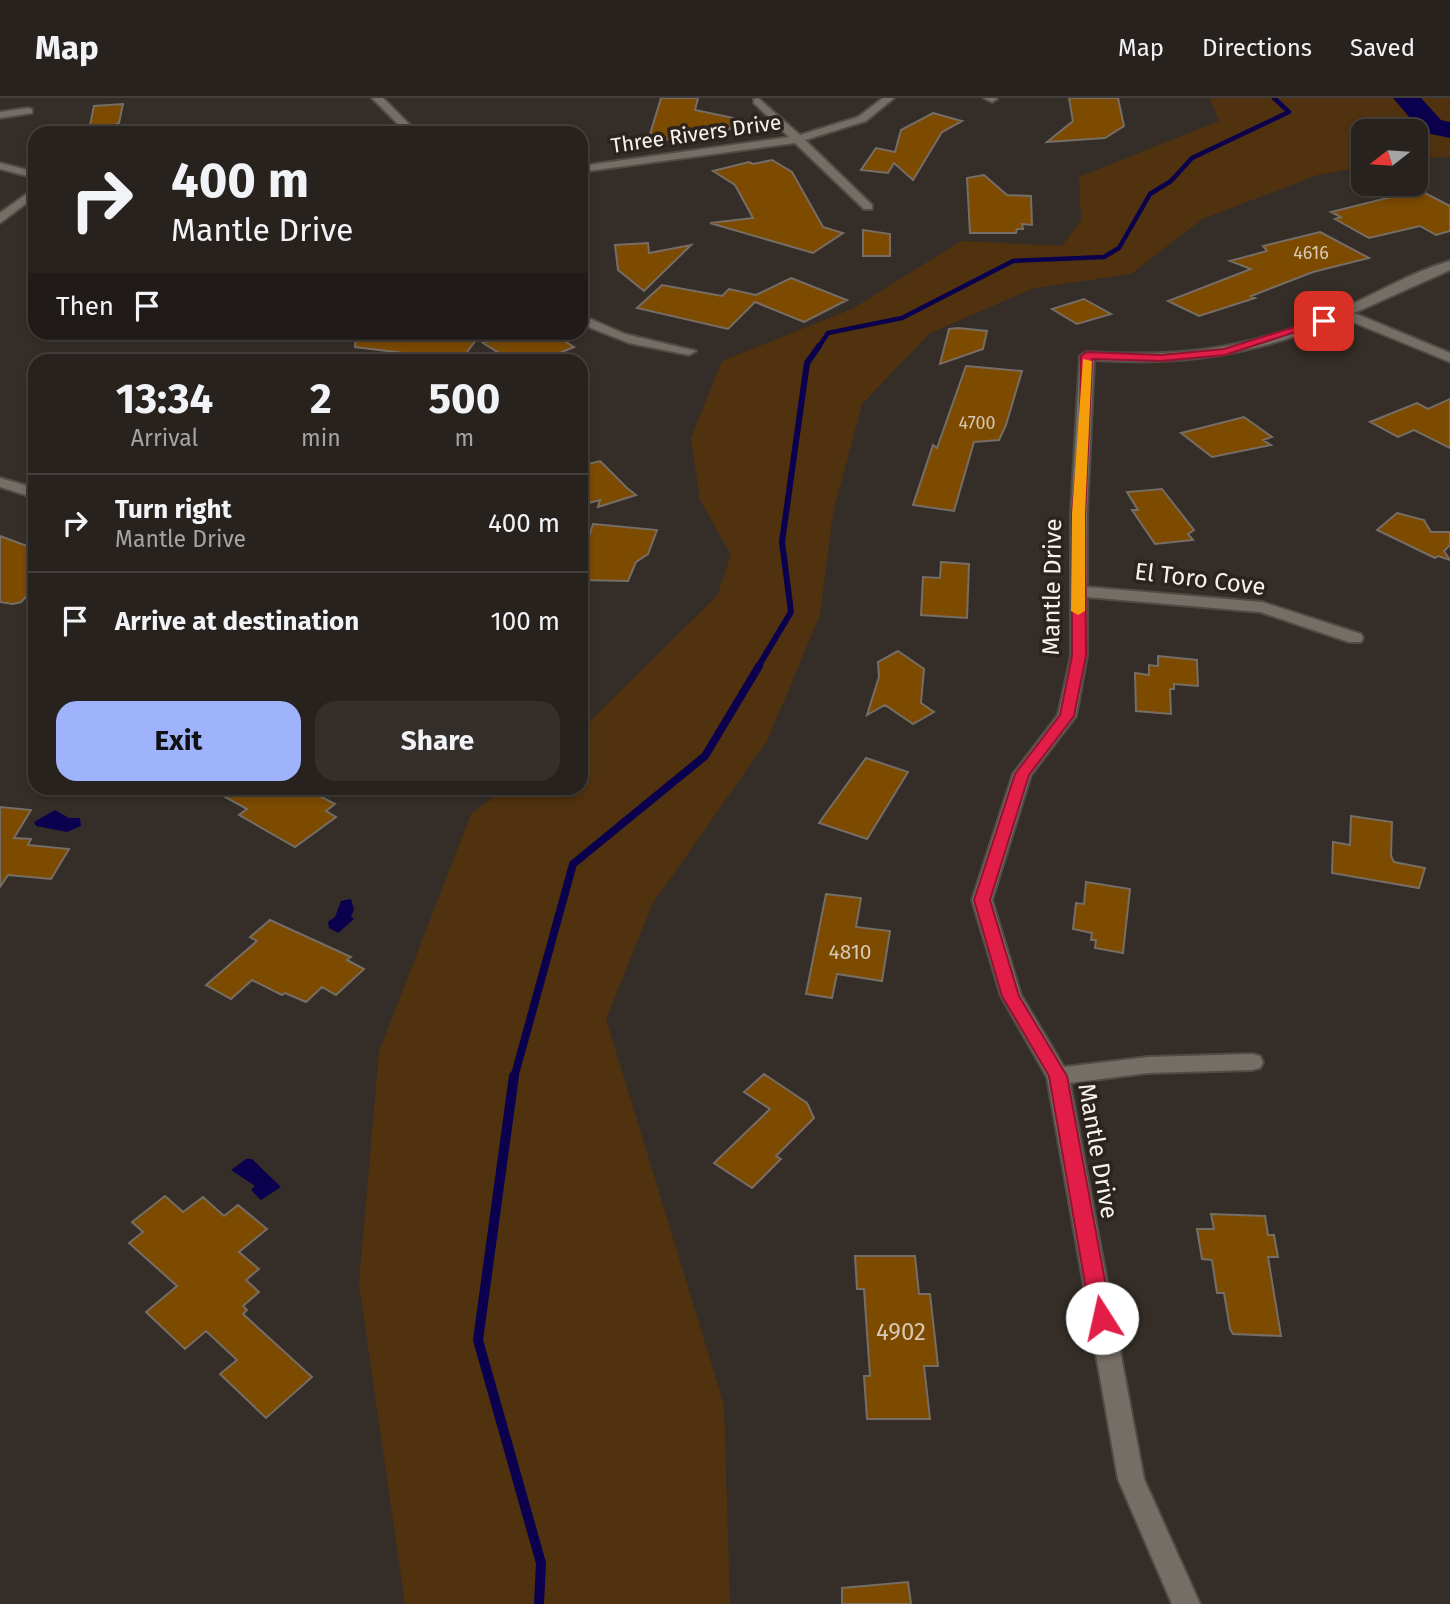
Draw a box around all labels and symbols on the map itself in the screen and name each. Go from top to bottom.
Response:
street label: Three Rivers Drive [609,109,783,159]
north arrow [1351,119,1428,196]
house number: 4616 [1293,242,1329,264]
pin [1294,291,1354,351]
house number: 4700 [958,412,996,434]
street label: Mantle Drive [1037,518,1067,656]
street label: El Toro Cove [1133,557,1267,601]
house number: 4810 [829,939,871,965]
street label: Mantle Drive [1072,1081,1124,1221]
position arrow [1065,1281,1139,1355]
house number: 4902 [876,1318,926,1346]

